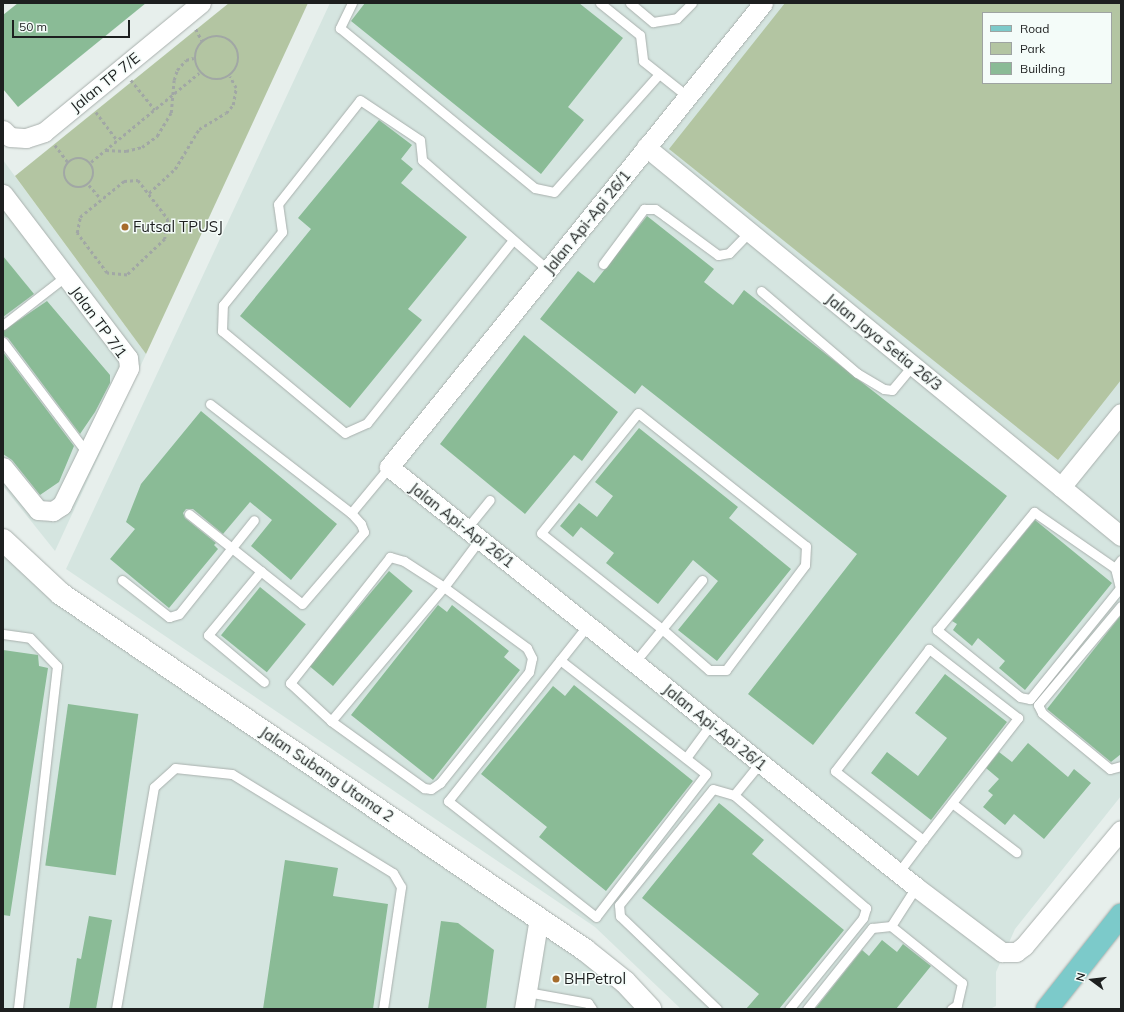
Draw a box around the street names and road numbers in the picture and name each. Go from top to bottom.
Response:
street label: Jalan TP 7/E [67,49,143,115]
street label: Jalan Api-Api 26/1 [540,167,634,277]
street label: Jalan TP 7/1 [67,283,131,361]
street label: Jalan Jaya Setia 26/3 [822,290,946,394]
street label: Jalan Api-Api 26/1 [406,479,518,571]
street label: Jalan Api-Api 26/1 [660,680,770,774]
street label: Jalan Subang Utama 2 [257,723,397,825]

